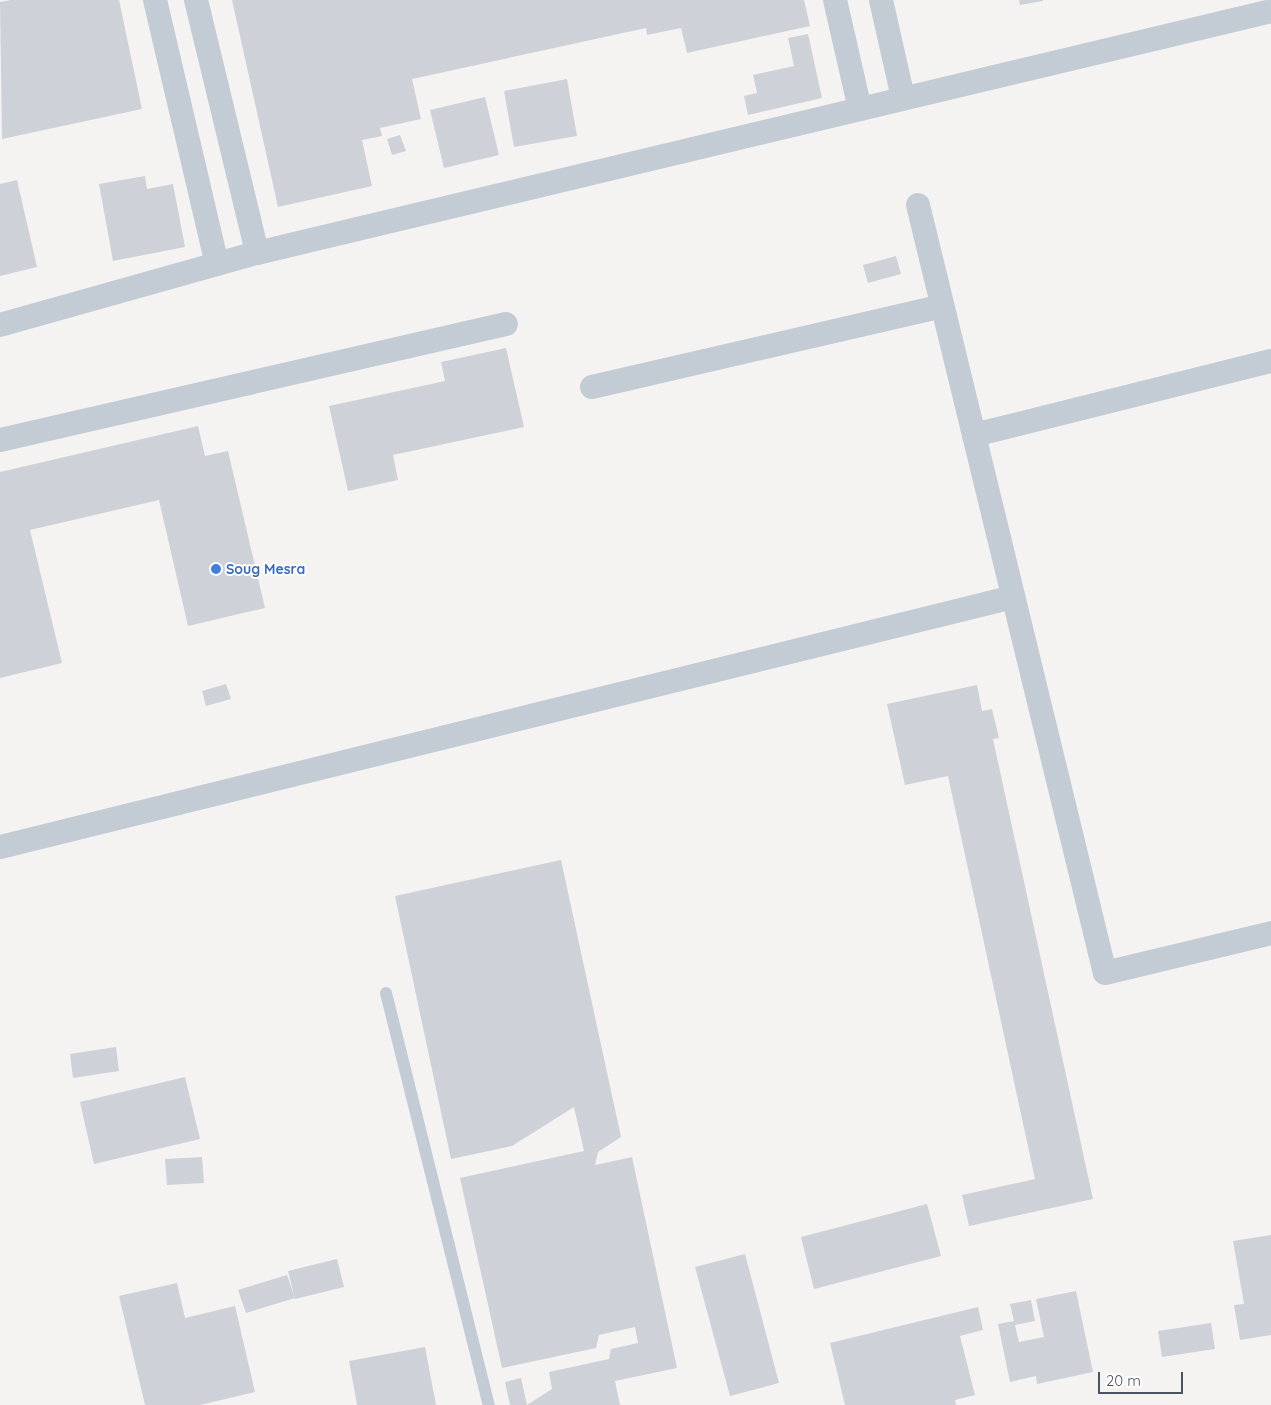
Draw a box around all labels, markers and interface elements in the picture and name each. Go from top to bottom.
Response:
place label: Soug Mesra [226,561,305,577]
marker: Soug Mesra [210,563,222,575]
scale bar [1101,1362,1186,1394]
text: 20 m [1106,1371,1141,1390]

